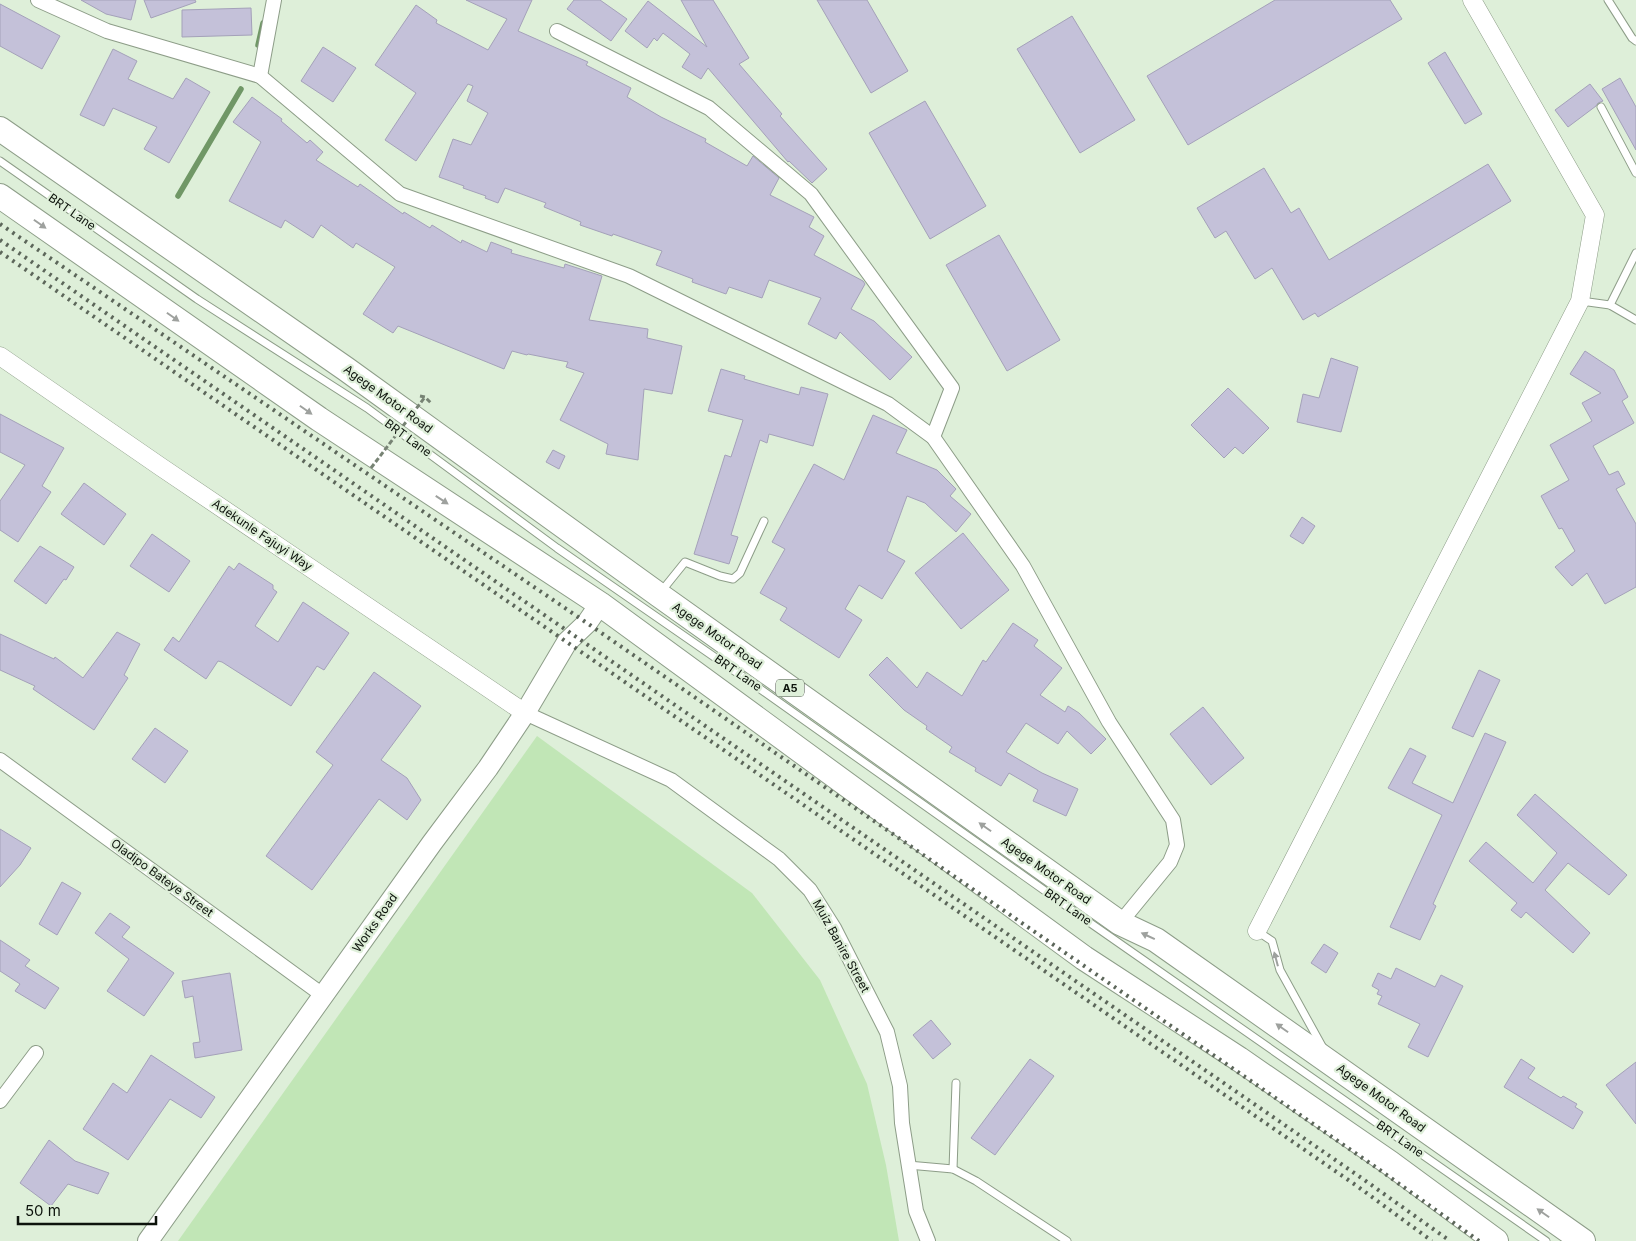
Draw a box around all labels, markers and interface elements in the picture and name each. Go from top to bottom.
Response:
street label: BRT Lane [46,190,99,233]
one-way arrow [33,219,47,229]
one-way arrow [166,312,180,322]
street label: Agege Motor Road [341,361,436,436]
one-way arrow [299,405,313,415]
street label: BRT Lane [382,416,435,460]
street label: Adekunle Fajuyi Way [209,495,315,574]
one-way arrow [435,495,448,505]
street label: Agege Motor Road [669,599,765,672]
street label: BRT Lane [712,651,765,694]
road number: A5 [776,680,804,696]
one-way arrow [978,822,991,832]
street label: Agege Motor Road [998,834,1094,907]
street label: Oladipo Bateye Street [108,835,216,920]
street label: BRT Lane [1042,885,1095,928]
street label: Works Road [349,890,400,955]
street label: Muiz Banire Street [810,897,873,995]
one-way arrow [1141,932,1155,940]
one-way arrow [1272,952,1280,967]
one-way arrow [1275,1023,1289,1033]
street label: Agege Motor Road [1334,1060,1429,1135]
street label: BRT Lane [1374,1117,1427,1160]
scale bar [18,1194,155,1226]
text: 50 m [25,1201,61,1220]
one-way arrow [1537,1208,1550,1219]

